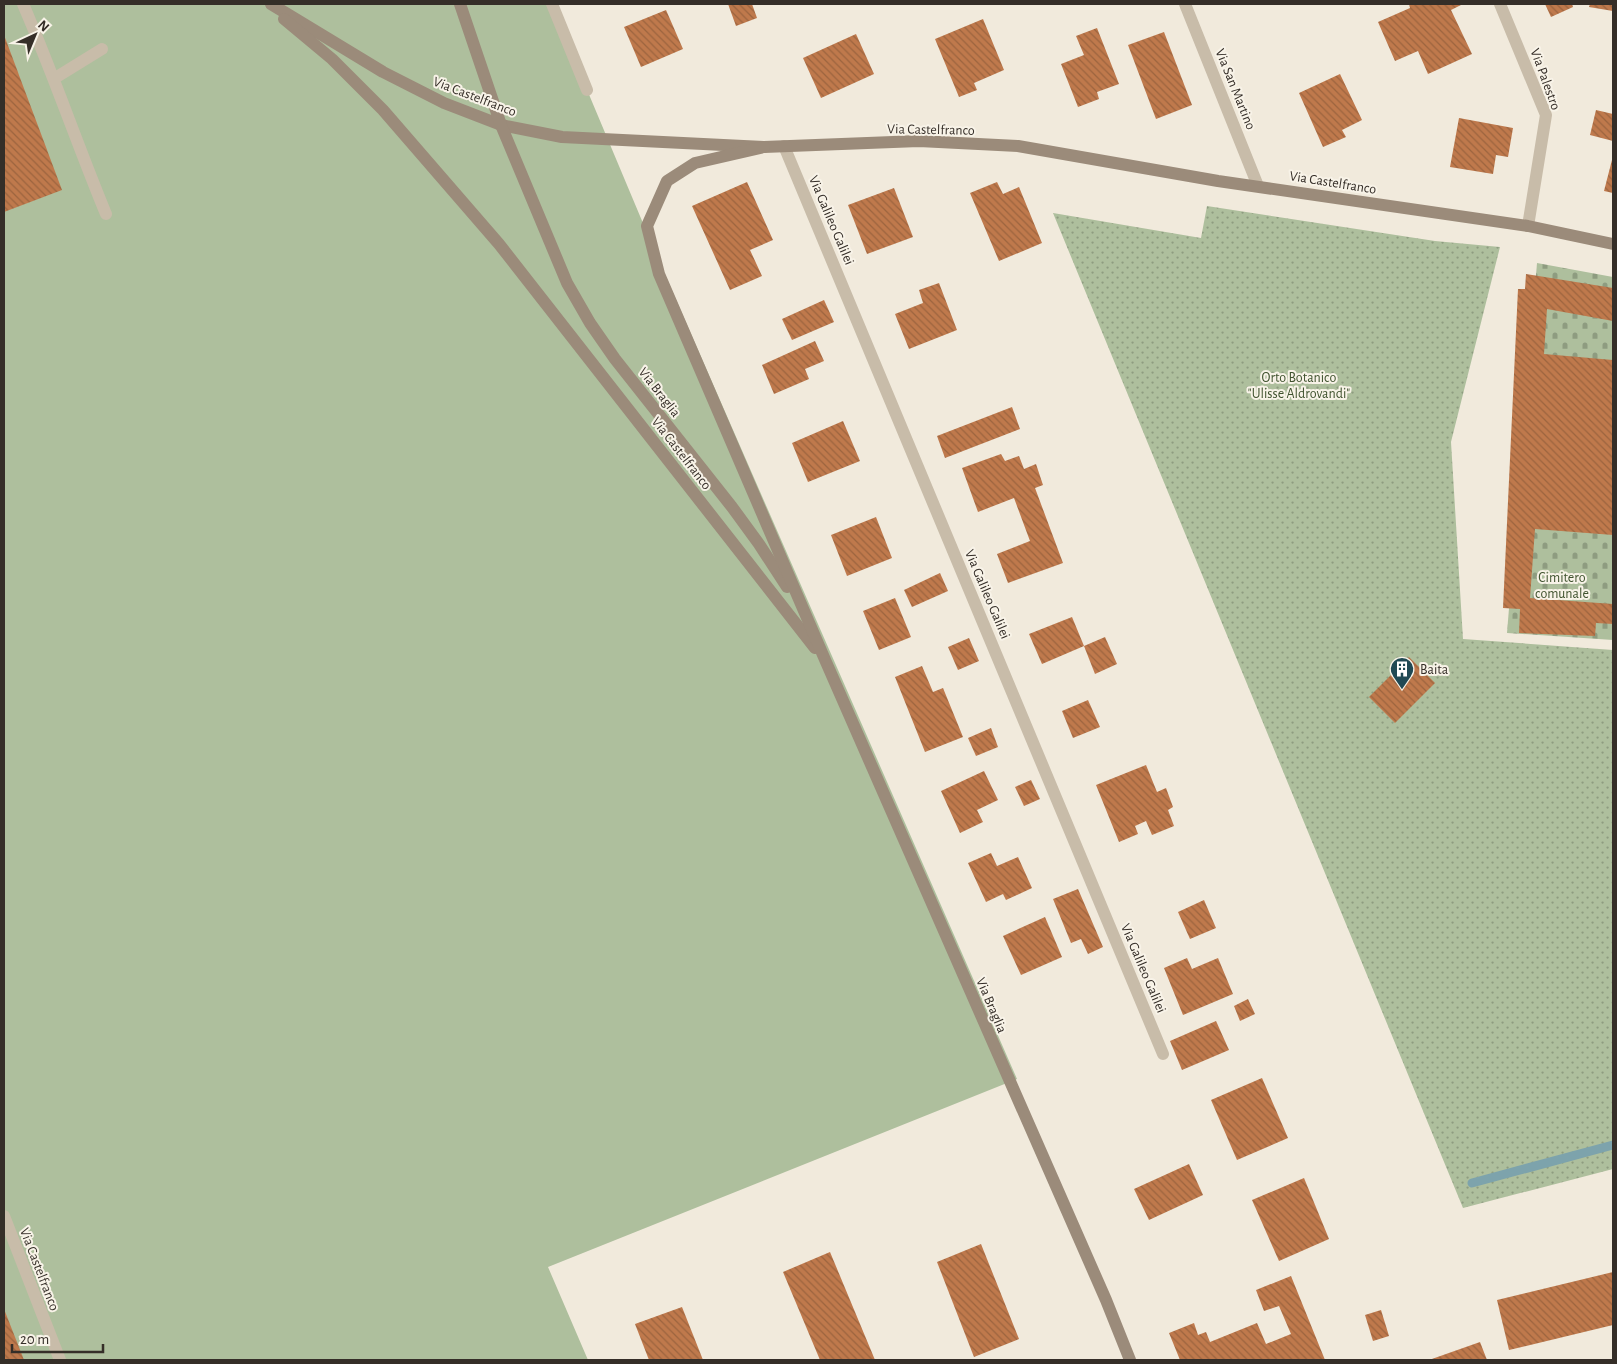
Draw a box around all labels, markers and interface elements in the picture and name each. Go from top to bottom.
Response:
north arrow [10,10,60,60]
text: N [35,18,52,35]
street label: Via San Martino [1212,47,1258,132]
street label: Via Palestro [1527,47,1563,112]
street label: Via Castelfranco [431,75,518,119]
street label: Via Castelfranco [887,122,975,138]
street label: Via Castelfranco [1288,169,1377,197]
street label: Via Galileo Galilei [806,174,856,267]
street label: Via Braglia [636,365,683,420]
park label: Orto Botanico "Ulisse Aldrovandi" [1248,371,1350,401]
street label: Via Castelfranco [649,415,714,493]
street label: Via Galileo Galilei [962,548,1012,641]
park label: Cimitero comunale [1535,571,1589,601]
building icon: Baita [1389,656,1415,690]
place label: Baita [1420,663,1449,677]
street label: Via Galileo Galilei [1118,922,1168,1015]
street label: Via Braglia [973,976,1009,1036]
street label: Via Castelfranco [17,1226,61,1313]
scale bar [12,1322,104,1354]
text: 20 m [20,1332,49,1347]

